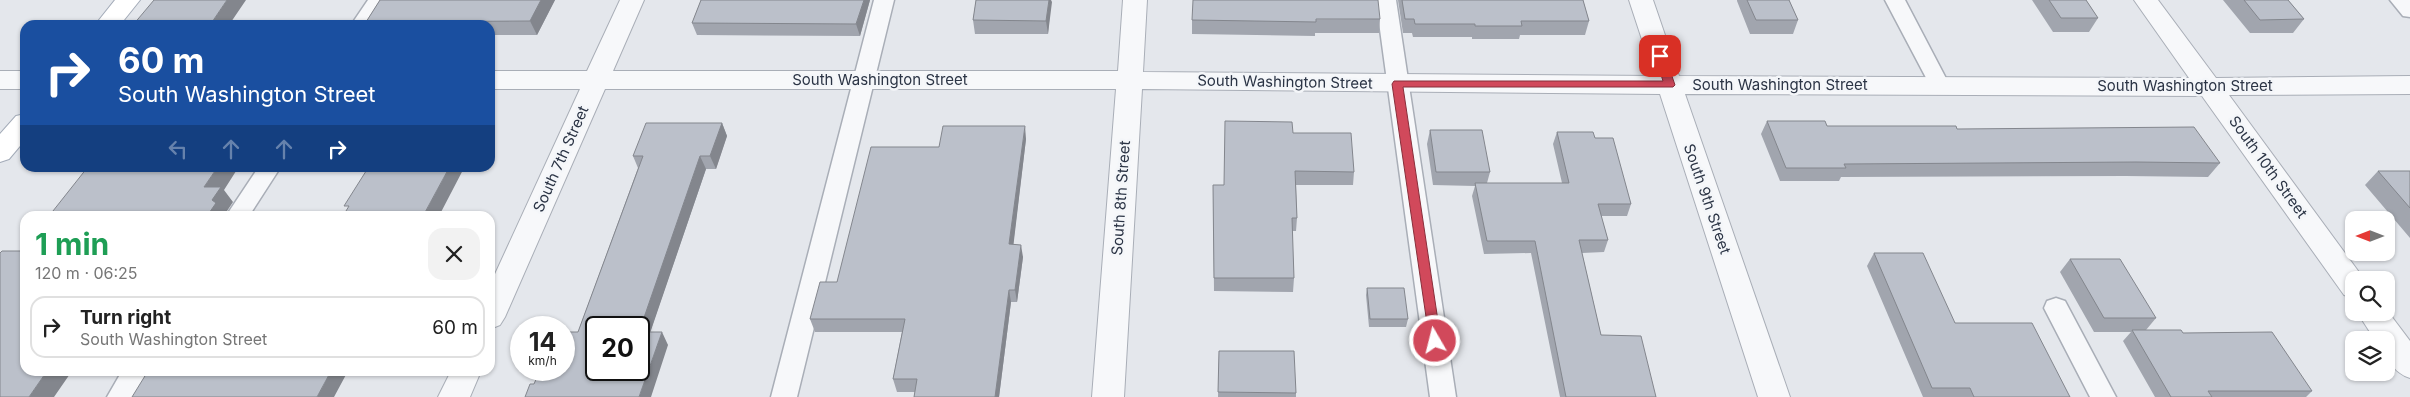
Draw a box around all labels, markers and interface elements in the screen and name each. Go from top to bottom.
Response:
pin [1639,35,1681,77]
text: 60 m [118,39,205,81]
icon: right [35,40,100,105]
icon: arrive [1646,42,1674,70]
street label: South Washington Street [792,70,968,89]
street label: South Washington Street [1197,70,1373,93]
street label: South Washington Street [1692,75,1868,94]
street label: South Washington Street [2097,76,2273,95]
text: South Washington Street [118,81,376,107]
street label: South 7th Street [529,103,593,215]
street label: South 10th Street [2225,112,2312,222]
icon: left [164,135,192,163]
icon: ahead [217,135,245,163]
icon: ahead [270,135,298,163]
icon: right [323,135,351,163]
street label: South 8th Street [1107,140,1134,256]
street label: South 9th Street [1680,141,1735,257]
north arrow [2345,211,2395,261]
map controls [2345,211,2395,381]
text: 1 min [35,226,109,262]
button: close [428,228,480,280]
text: 120 m · 06:25 [35,263,138,283]
button: search [2345,271,2395,321]
text: Turn right [80,306,171,329]
icon: right [37,313,65,341]
position arrow [1408,314,1460,366]
text: 60 m [432,316,478,339]
speed limit sign: 20 [585,316,650,381]
text: 14 [529,327,556,357]
text: South Washington Street [80,329,267,349]
button: layers [2345,331,2395,381]
text: km/h [528,353,557,368]

